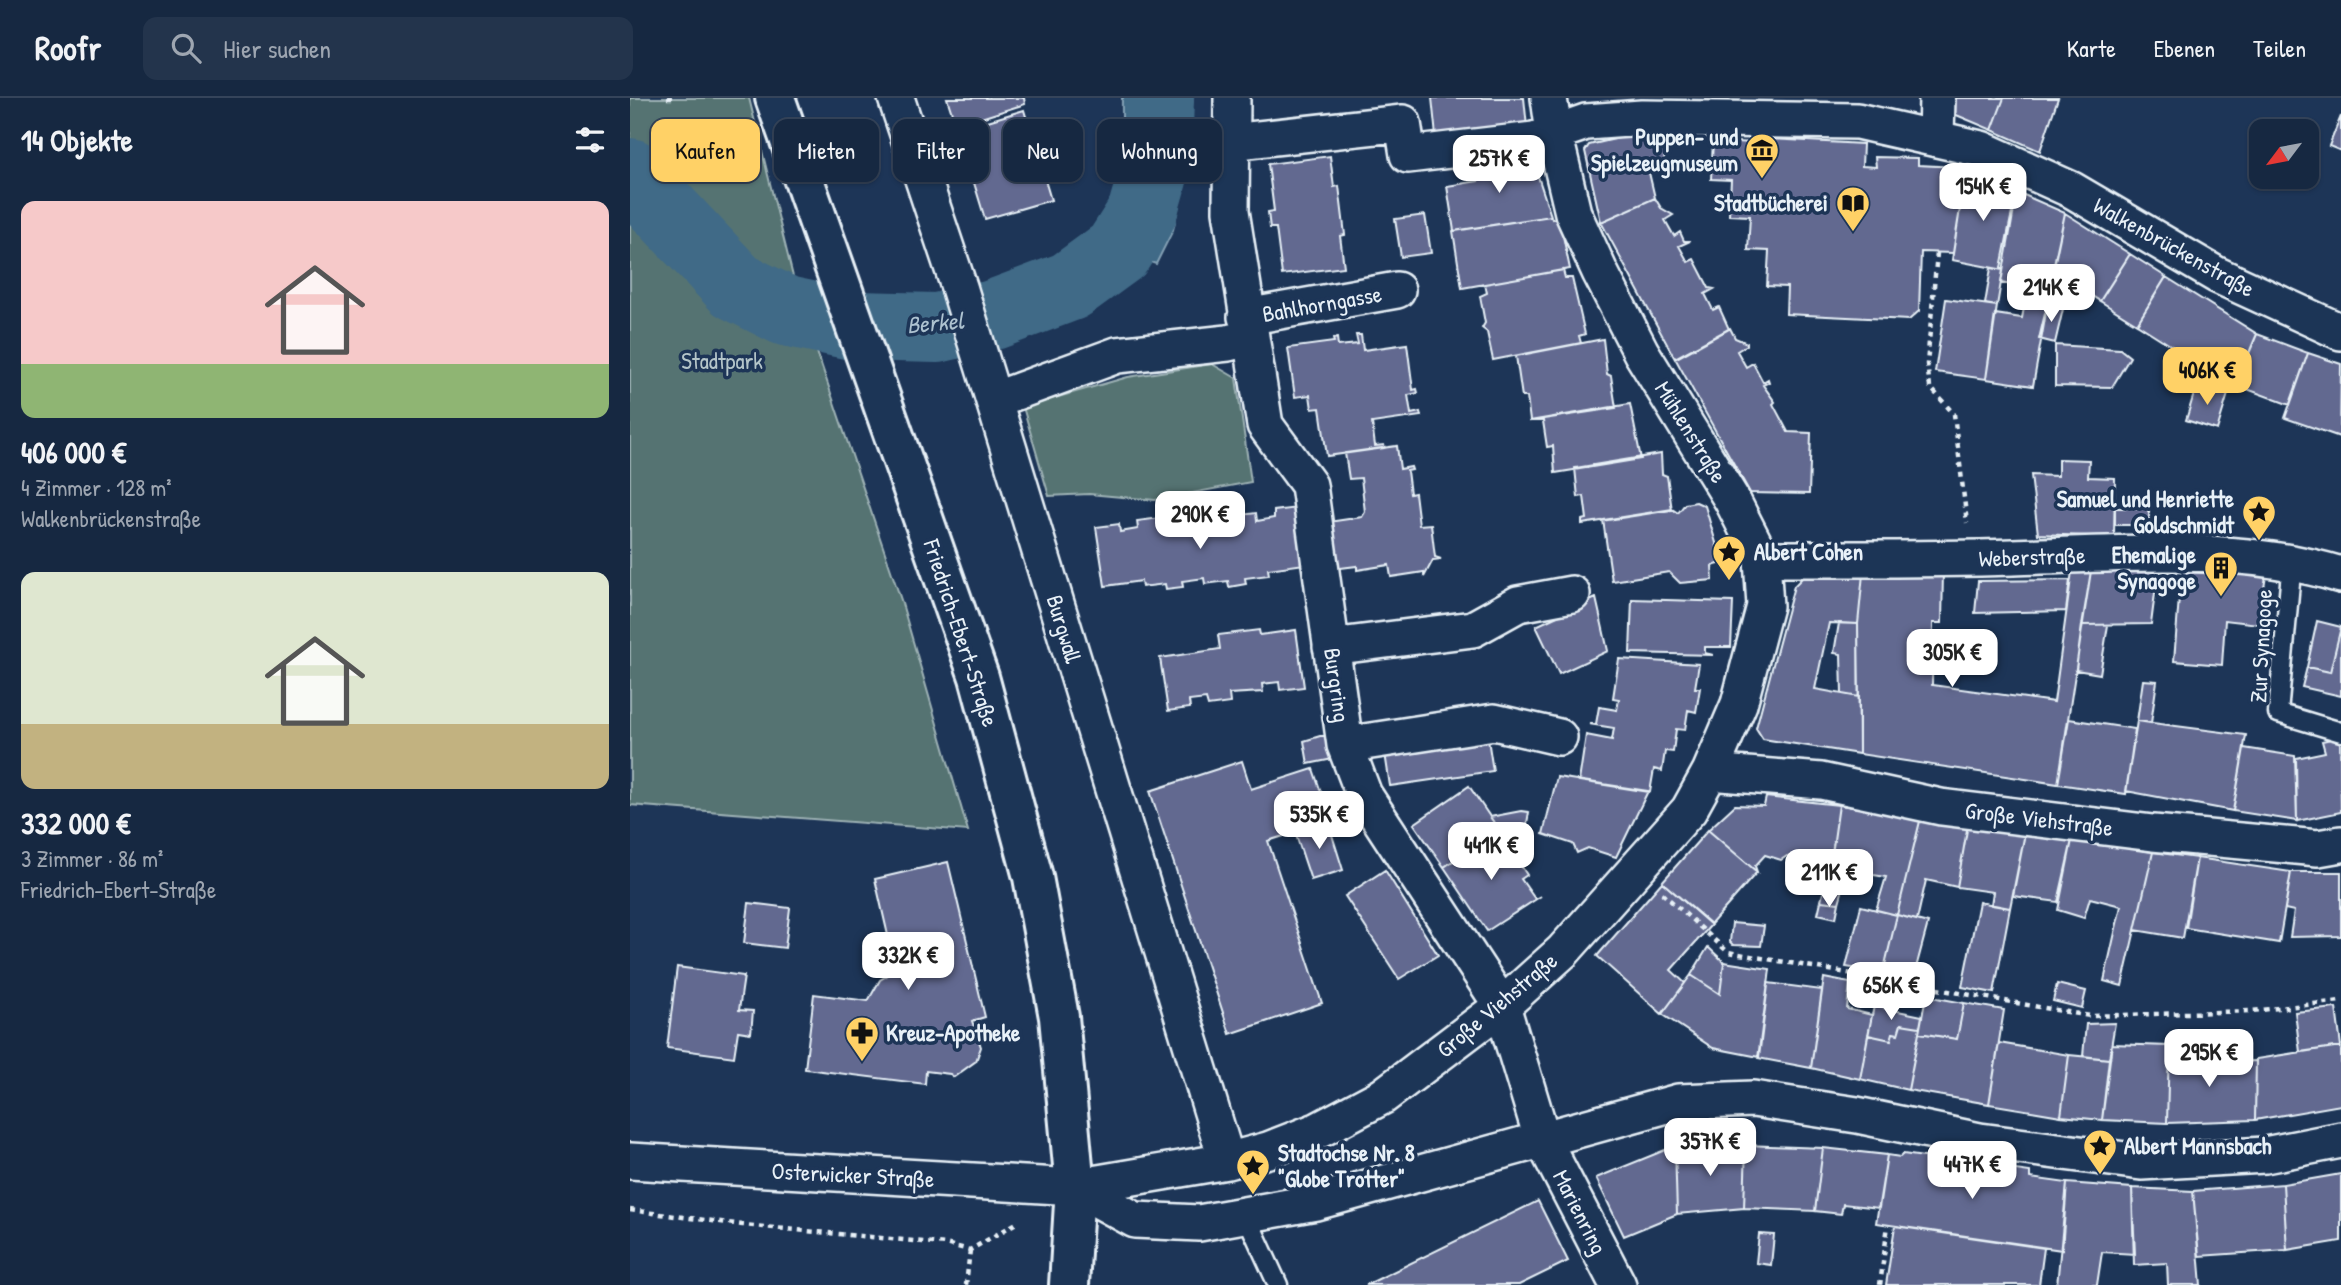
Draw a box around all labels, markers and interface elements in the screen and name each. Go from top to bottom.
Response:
search box [143,17,633,80]
text: Roofr [35,26,101,70]
icon: search [167,29,205,67]
text: Hier suchen [223,31,331,66]
text: Karte [2067,32,2116,64]
text: Ebenen [2154,32,2215,64]
text: Teilen [2253,32,2306,64]
chip: Kaufen [651,119,760,182]
chip: Mieten [774,119,879,182]
chip: Filter [893,119,989,182]
chip: Neu [1003,119,1083,182]
chip: Wohnung [1097,119,1222,182]
north arrow [2249,119,2319,189]
map controls [2249,119,2319,189]
text: 14 Objekte [21,120,133,160]
icon: filters [571,121,609,159]
place label: Puppen- und Spielzeugmuseum [1591,121,1738,179]
museum icon: Puppen- und Spielzeugmuseum [1743,131,1781,180]
pin: 257K € [1442,136,1556,195]
text: 257K € [1469,142,1529,173]
pin: 154K € [1926,164,2040,223]
text: 154K € [1955,170,2011,201]
library icon: Stadtbücherei [1834,184,1872,233]
place label: Stadtbücherei [1714,187,1828,218]
street label: Walkenbrückenstraße [2088,189,2260,304]
icon: home [252,247,378,373]
pin: 214K € [1994,264,2108,324]
text: 214K € [2023,271,2079,302]
street label: Bahlhorngasse [1260,278,1384,329]
water label: Berkel [905,303,966,340]
park label: Stadtpark [681,345,763,376]
pin: 406K € [2150,348,2264,407]
text: 406K € [2179,354,2235,385]
street label: Mühlenstraße [1648,375,1735,488]
text: 406 000 € [21,432,126,472]
text: 4 Zimmer · 128 m² [21,472,172,503]
place label: Samuel und Henriette Goldschmidt [2057,483,2235,540]
pin: 290K € [1143,491,1257,551]
place icon: Samuel und Henriette Goldschmidt [2240,493,2278,542]
text: 290K € [1171,498,1229,529]
text: Walkenbrückenstraße [21,503,201,534]
place icon: Albert Cohen [1710,533,1748,582]
street label: Friedrich-Ebert-Straße [916,534,1006,730]
place label: Albert Cohen [1754,536,1863,567]
street label: Weberstraße [1978,539,2086,574]
place label: Ehemalige Synagoge [2112,539,2197,597]
building icon: Ehemalige Synagoge [2202,549,2240,598]
street label: Zur Synagoge [2242,588,2279,704]
street label: Burgwall [1039,591,1090,668]
icon: home [252,618,378,744]
pin: 305K € [1895,630,2009,689]
text: 305K € [1923,636,1981,667]
street label: Burgring [1317,646,1358,724]
pin: 535K € [1262,792,1376,851]
street label: Große Viehstraße [1963,794,2115,843]
text: 535K € [1290,798,1348,829]
text: 332 000 € [21,803,130,843]
pin: 441K € [1434,822,1548,882]
text: 441K € [1464,829,1518,860]
text: 3 Zimmer · 86 m² [21,843,163,874]
pin: 211K € [1772,850,1886,909]
text: 211K € [1801,856,1857,887]
text: Friedrich-Ebert-Straße [21,874,216,905]
pin: 332K € [851,932,965,992]
text: 332K € [878,939,938,970]
street label: Große Viehstraße [1430,945,1564,1064]
pin: 656K € [1834,962,1948,1022]
text: 656K € [1863,969,1919,1000]
pharmacy icon: Kreuz-Apotheke [843,1014,881,1063]
place label: Kreuz-Apotheke [886,1017,1021,1049]
pin: 295K € [2152,1030,2266,1089]
text: 295K € [2180,1036,2238,1067]
pin: 357K € [1653,1118,1767,1178]
text: 357K € [1680,1125,1740,1156]
place icon: Albert Mannsbach [2081,1127,2119,1176]
place label: Albert Mannsbach [2124,1130,2272,1161]
place label: Stadtochse Nr. 8 "Globe Trotter" [1278,1137,1415,1194]
pin: 447K € [1915,1142,2029,1201]
place icon: Stadtochse Nr. 8 "Globe Trotter" [1234,1147,1272,1196]
text: 447K € [1943,1148,2001,1179]
street label: Osterwicker Straße [771,1155,935,1194]
street label: Marienring [1546,1164,1615,1259]

